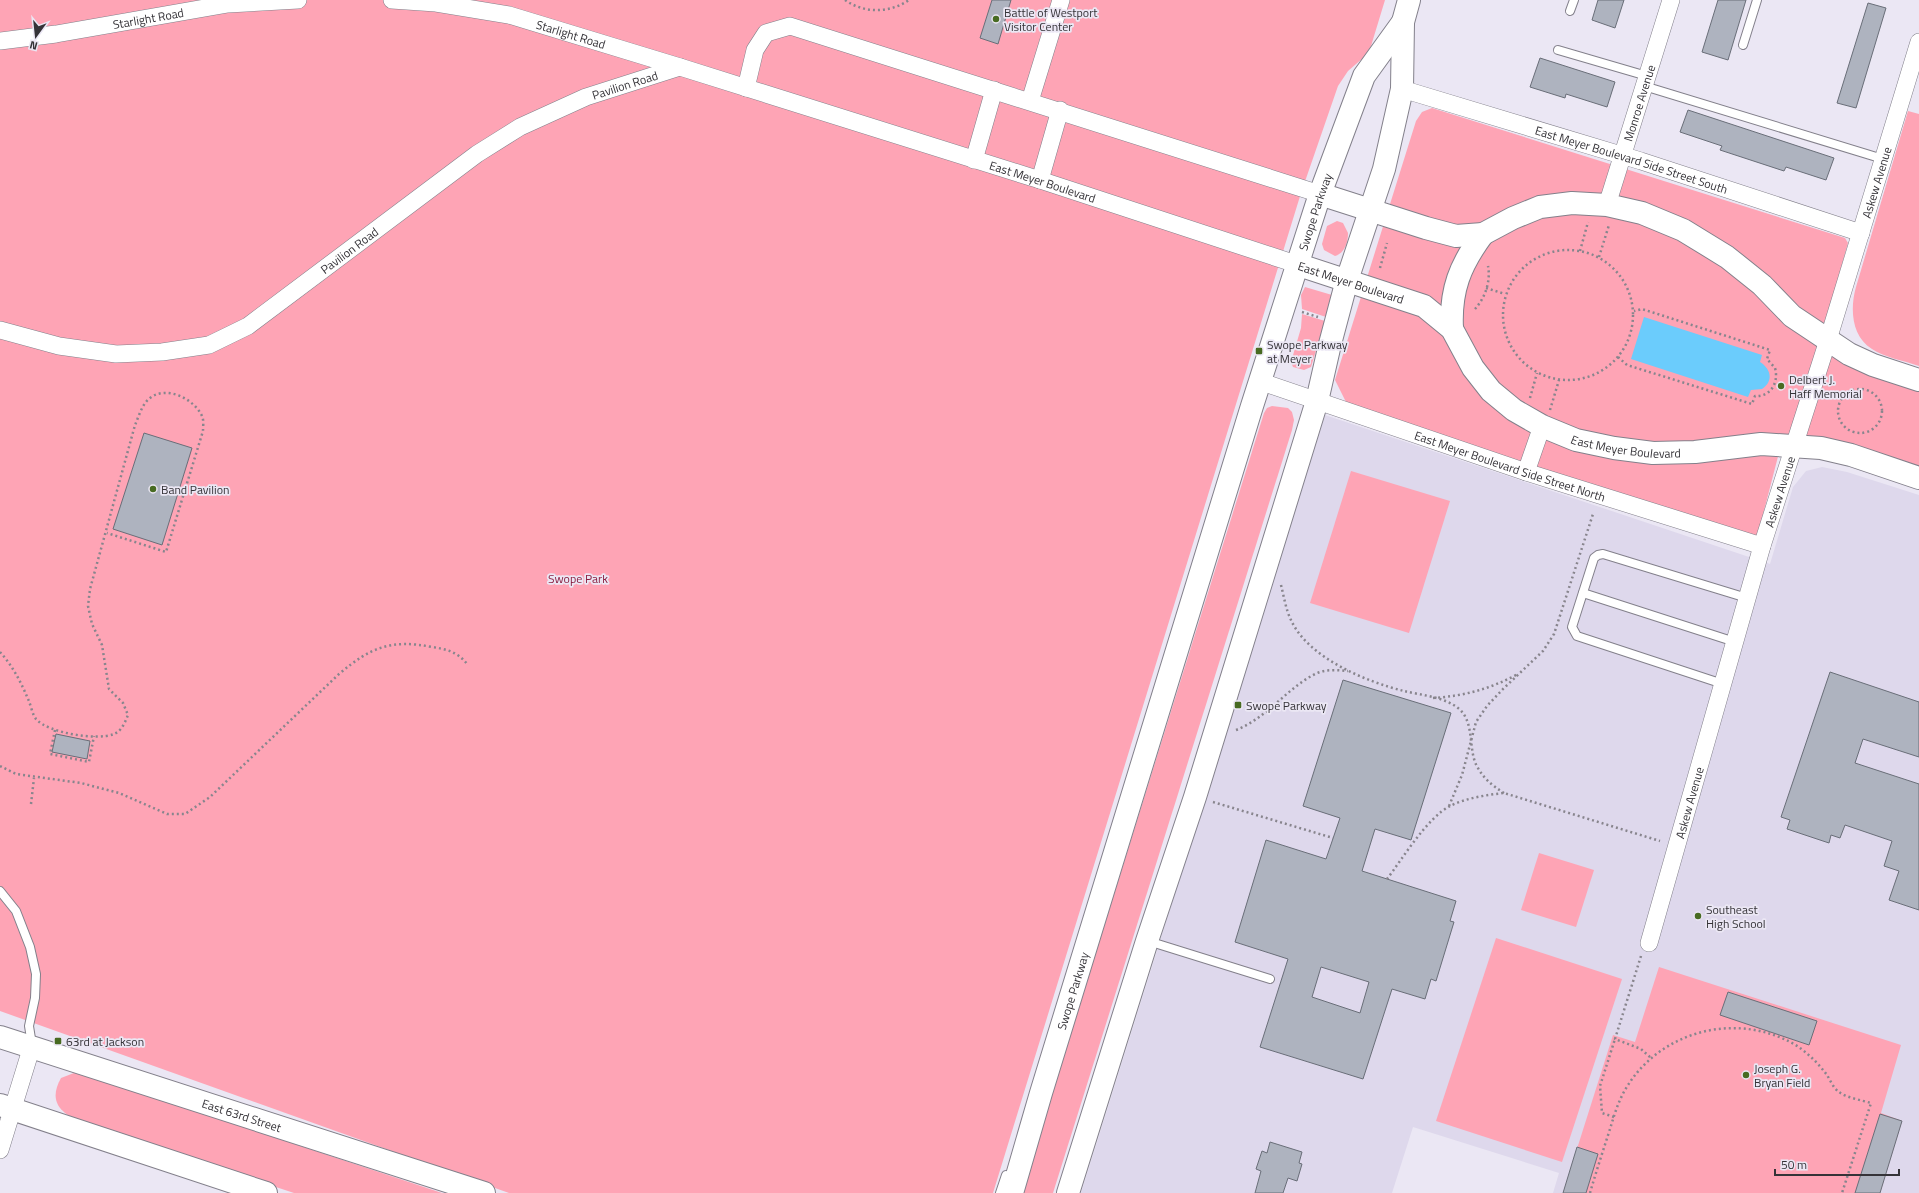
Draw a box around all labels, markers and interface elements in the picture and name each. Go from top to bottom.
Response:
street label: Starlight Road [111,2,185,33]
place label: Battle of Westport Visitor Center [1004,3,1098,36]
street label: Starlight Road [534,14,608,53]
marker: Battle of Westport Visitor Center [991,14,1001,24]
north arrow [16,16,56,56]
text: N [28,37,39,54]
street label: Monroe Avenue [1618,62,1660,144]
street label: Pavilion Road [589,65,660,104]
street label: East Meyer Boulevard Side Street South [1533,120,1730,198]
street label: Askew Avenue [1856,144,1896,220]
street label: East Meyer Boulevard [987,155,1098,207]
street label: Swope Parkway [1293,170,1337,253]
street label: Pavilion Road [316,222,382,278]
street label: East Meyer Boulevard [1296,256,1407,308]
place label: Swope Parkway at Meyer [1267,335,1348,368]
marker: Swope Parkway at Meyer [1254,346,1264,356]
place label: Delbert J. Haff Memorial [1789,370,1862,403]
marker: Delbert J. Haff Memorial [1776,381,1786,391]
street label: East Meyer Boulevard Side Street North [1412,425,1608,506]
street label: East Meyer Boulevard [1568,429,1681,463]
street label: Askew Avenue [1759,453,1800,529]
place label: Band Pavilion [161,480,229,499]
marker: Band Pavilion [148,484,158,494]
park label: Swope Park [548,569,608,588]
place label: Swope Parkway [1246,696,1327,715]
marker: Swope Parkway [1233,700,1243,710]
street label: Askew Avenue [1670,765,1708,841]
place label: Southeast High School [1706,900,1766,933]
marker: Southeast High School [1693,911,1703,921]
street label: Swope Parkway [1051,949,1093,1032]
place label: 63rd at Jackson [66,1032,144,1051]
marker: 63rd at Jackson [53,1036,63,1046]
place label: Joseph G. Bryan Field [1754,1059,1810,1092]
marker: Joseph G. Bryan Field [1741,1070,1751,1080]
street label: East 63rd Street [200,1093,285,1137]
scale bar [1775,1151,1899,1177]
text: 50 m [1781,1155,1807,1174]

